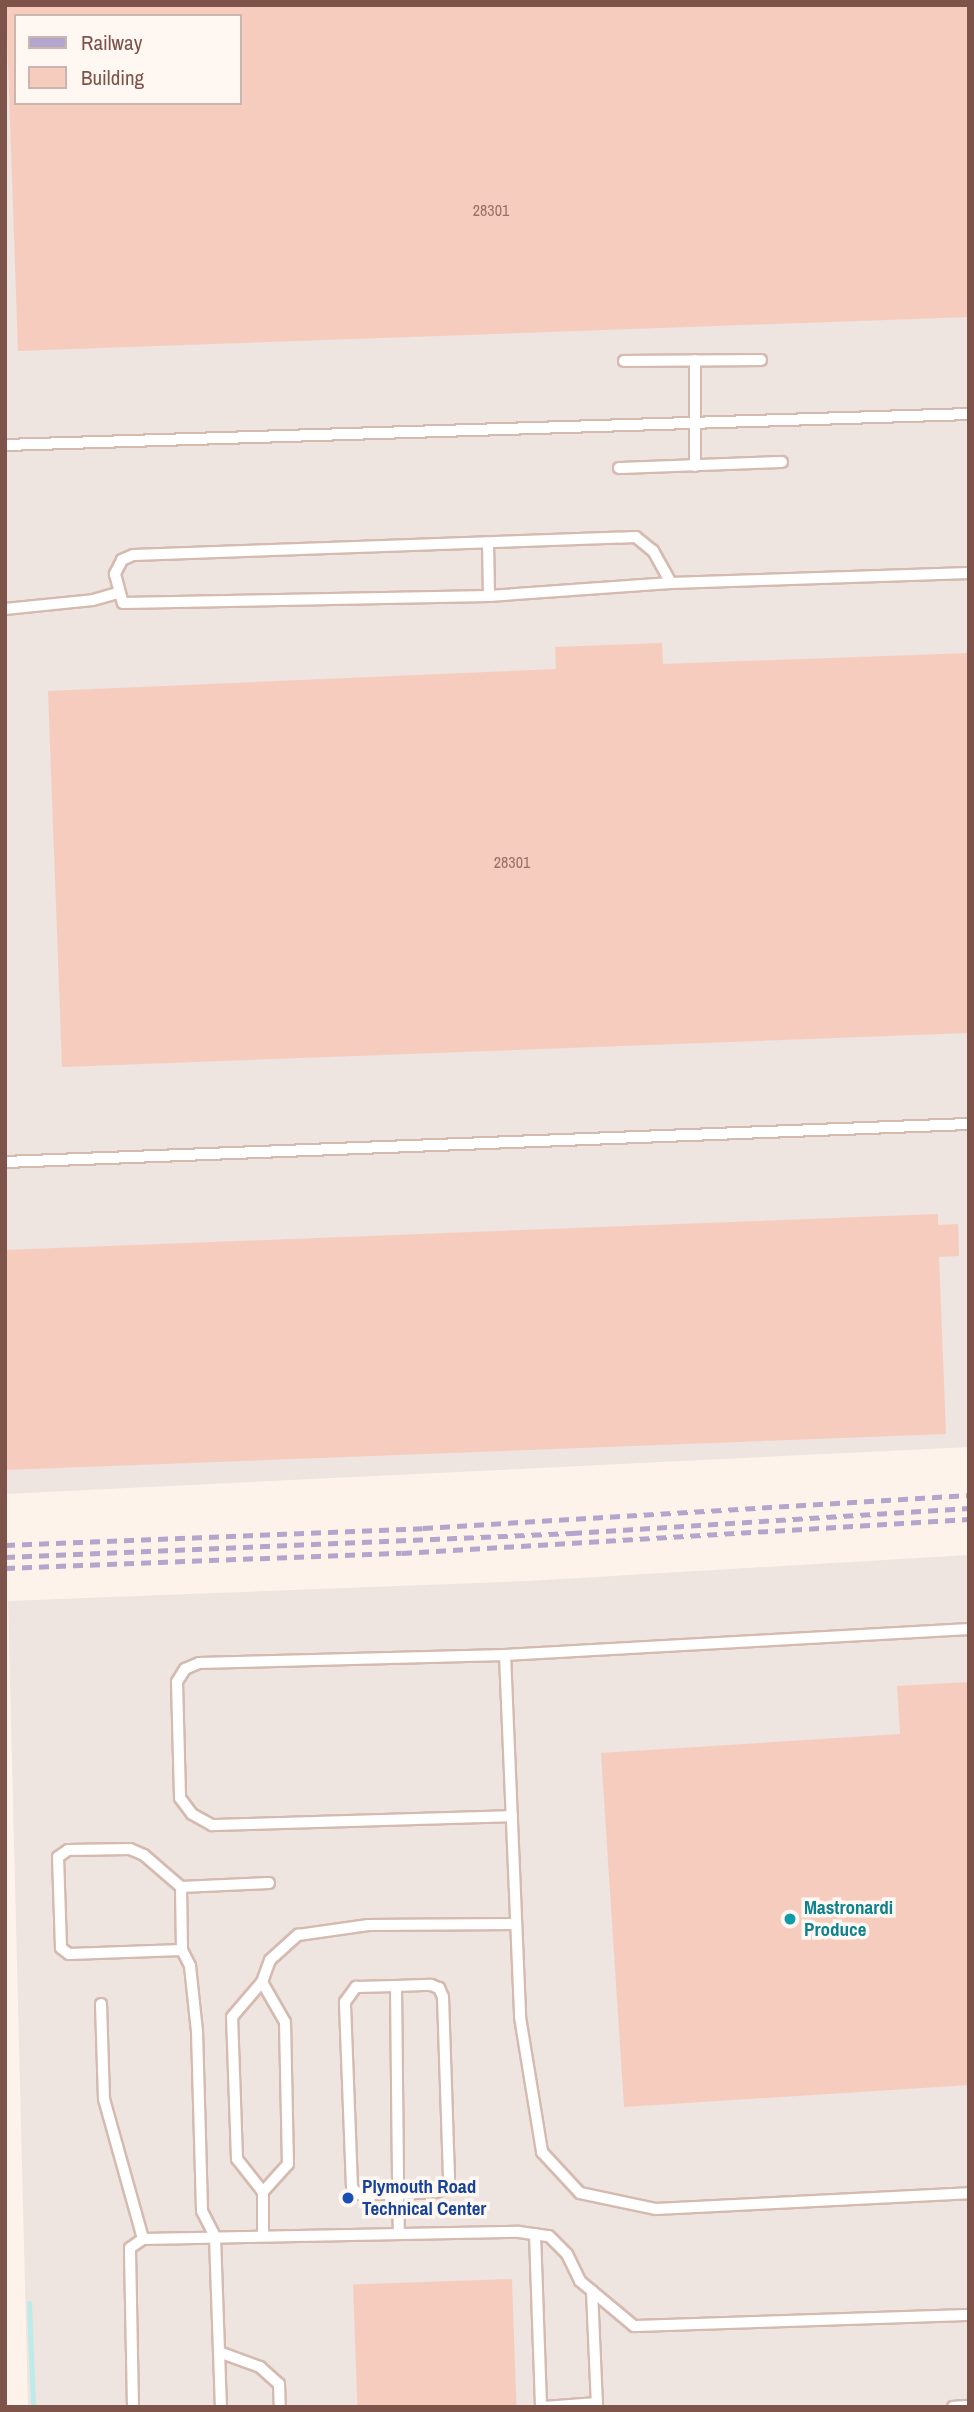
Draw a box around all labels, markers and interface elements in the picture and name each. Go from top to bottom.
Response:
legend [14,14,242,105]
text: Railway [81,28,142,57]
text: Building [81,63,144,92]
house number: 28301 [473,200,509,220]
house number: 28301 [494,852,530,872]
place label: Mastronardi Produce [804,1897,893,1941]
marker: Mastronardi Produce [782,1911,798,1927]
place label: Plymouth Road Technical Center [362,2176,486,2220]
marker: Plymouth Road Technical Center [340,2190,356,2206]

